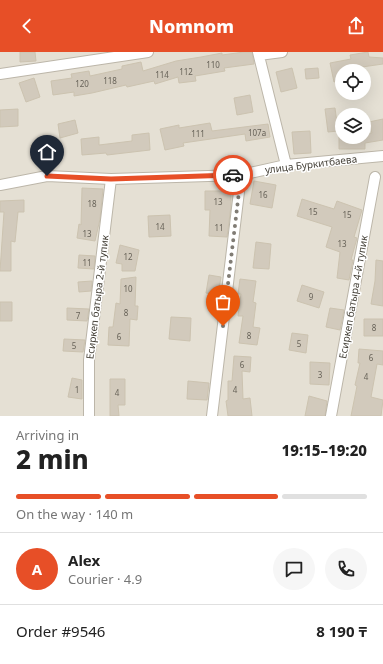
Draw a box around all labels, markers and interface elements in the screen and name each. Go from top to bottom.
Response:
text: Nomnom [149,14,234,38]
icon: back [16,15,38,37]
icon: share [345,15,367,37]
house number: 110 [206,59,220,70]
map controls [335,64,371,144]
button: locate [335,64,371,100]
house number: 112 [179,66,193,77]
house number: 114 [155,69,169,80]
house number: 118 [103,75,117,86]
house number: 120 [75,78,89,89]
button: layers [335,108,371,144]
house number: 107а [248,127,266,138]
house number: 111 [191,128,205,139]
pin [30,135,64,176]
icon: home [36,141,58,163]
street label: улица Буркитбаева [264,151,358,177]
courier [213,155,253,195]
icon: car [222,164,244,186]
house number: 16 [258,189,268,200]
house number: 13 [213,196,223,207]
house number: 18 [87,198,97,209]
house number: 15 [308,206,318,217]
house number: 15 [342,209,352,220]
house number: 14 [155,221,165,232]
house number: 11 [214,222,224,233]
house number: 13 [82,228,92,239]
street label: Есиркеп батыра 2-й тупик [82,233,112,360]
street label: Есиркеп батыра 4-й тупик [335,234,371,360]
house number: 13 [337,238,347,249]
house number: 12 [123,251,133,262]
house number: 11 [82,257,92,268]
house number: 10 [123,283,133,294]
pin [206,285,240,326]
icon: bag [212,291,234,313]
house number: 9 [309,291,314,302]
house number: 8 [124,307,129,318]
house number: 7 [76,310,81,321]
house number: 8 [372,322,377,333]
house number: 8 [247,330,252,341]
house number: 6 [117,331,122,342]
house number: 5 [297,338,302,349]
house number: 5 [72,340,77,351]
house number: 6 [369,352,374,363]
house number: 6 [240,359,245,370]
house number: 3 [318,369,323,380]
house number: 4 [364,371,369,382]
house number: 1 [75,384,79,395]
house number: 4 [233,384,238,395]
house number: 4 [115,387,120,398]
text: Arriving in [16,426,79,444]
text: 19:15–19:20 [282,440,367,460]
text: 2 min [16,441,89,477]
text: On the way · 140 m [16,505,133,523]
button: chat [273,548,315,590]
button: phone [325,548,367,590]
text: Alex [68,550,100,570]
text: A [32,559,42,579]
text: Courier · 4.9 [68,570,142,588]
text: Order #9546 [16,621,105,641]
text: 8 190 ₸ [316,621,367,641]

